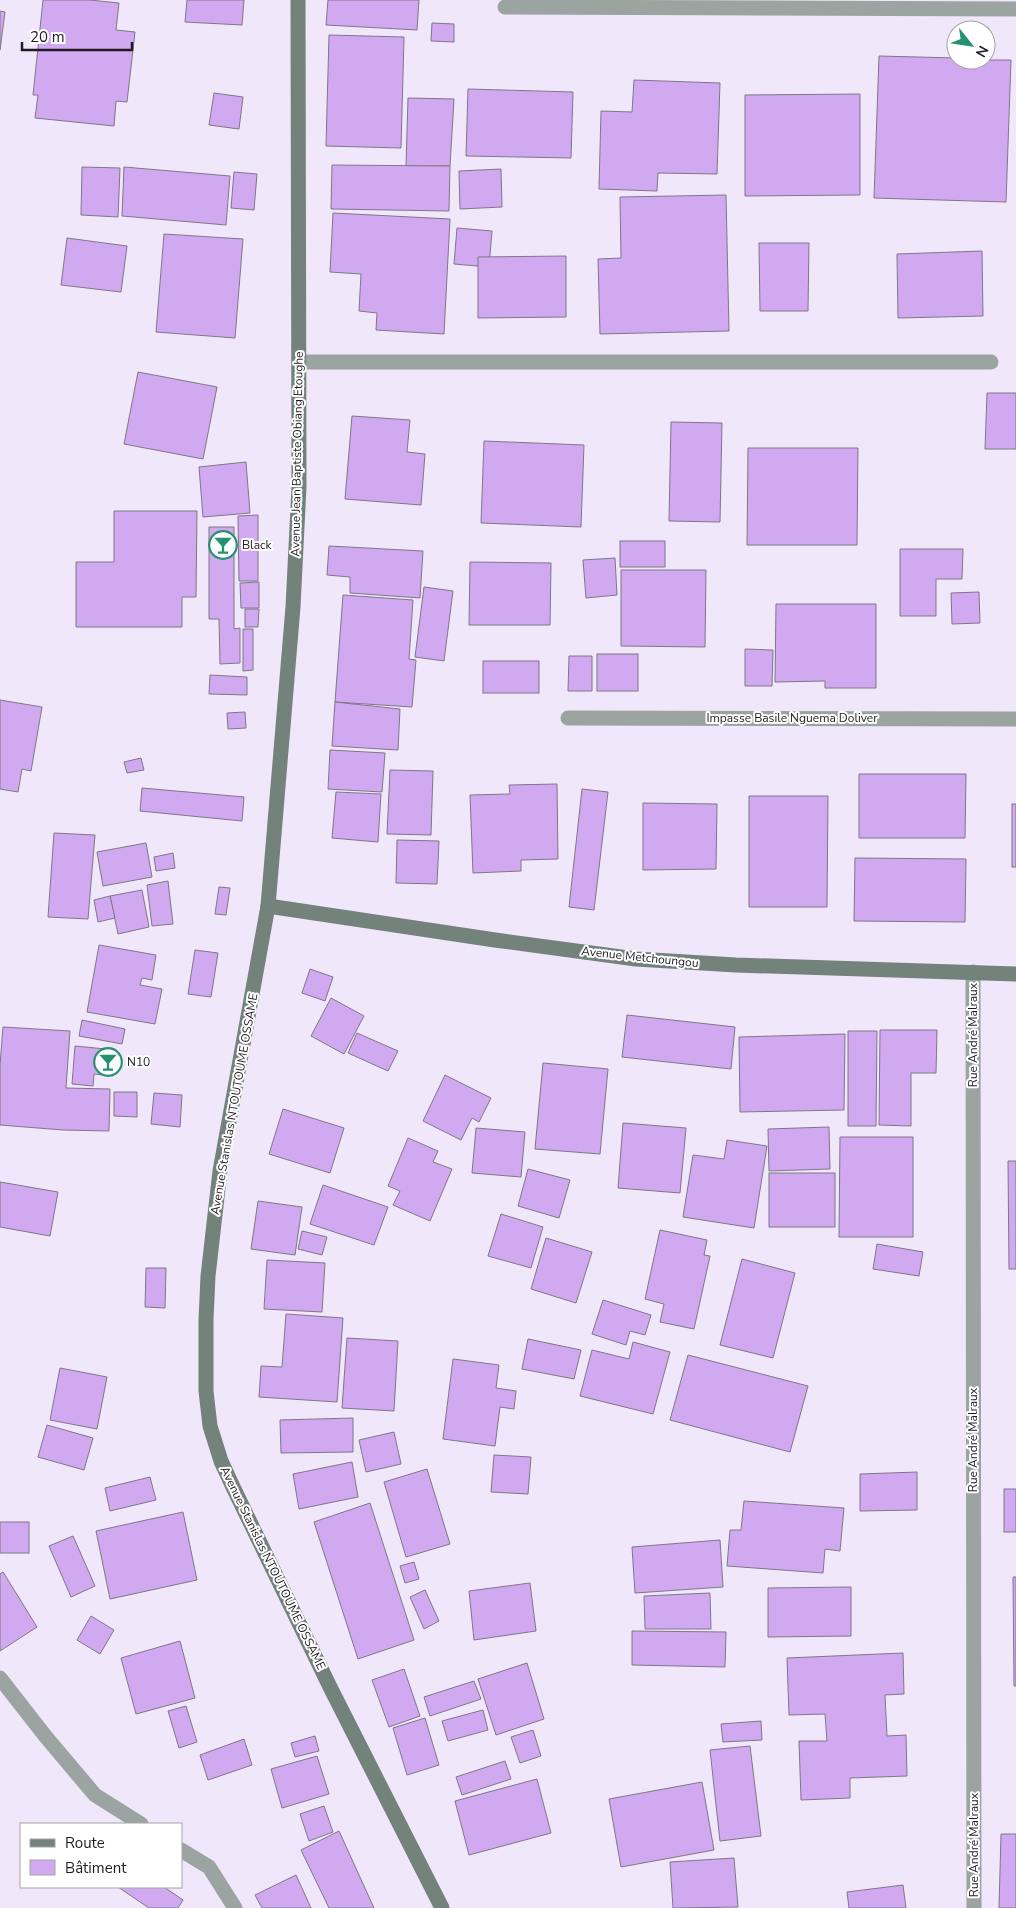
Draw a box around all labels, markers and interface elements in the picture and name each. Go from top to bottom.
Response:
scale bar [22,20,132,52]
north arrow [946,20,996,70]
text: 20 m [30,27,65,47]
text: N [971,42,993,61]
street label: Avenue Jean Baptiste Obiang Etoughe [287,351,307,557]
bar icon: Black [208,530,238,560]
place label: Black [242,537,273,553]
street label: Impasse Basile Nguema Doliver [706,710,878,726]
street label: Avenue Metchoungou [581,943,699,971]
street label: Rue André Malraux [965,982,981,1087]
street label: Avenue Stanislas NTOUTOUME OSSAME [207,992,261,1216]
bar icon: N10 [93,1047,123,1077]
place label: N10 [127,1054,150,1070]
street label: Rue André Malraux [965,1387,981,1492]
street label: Avenue Stanislas NTOUTOUME OSSAME [217,1464,329,1672]
street label: Rue André Malraux [966,1792,982,1897]
legend [20,1823,182,1888]
text: Route [65,1833,105,1853]
text: Bâtiment [65,1858,127,1878]

